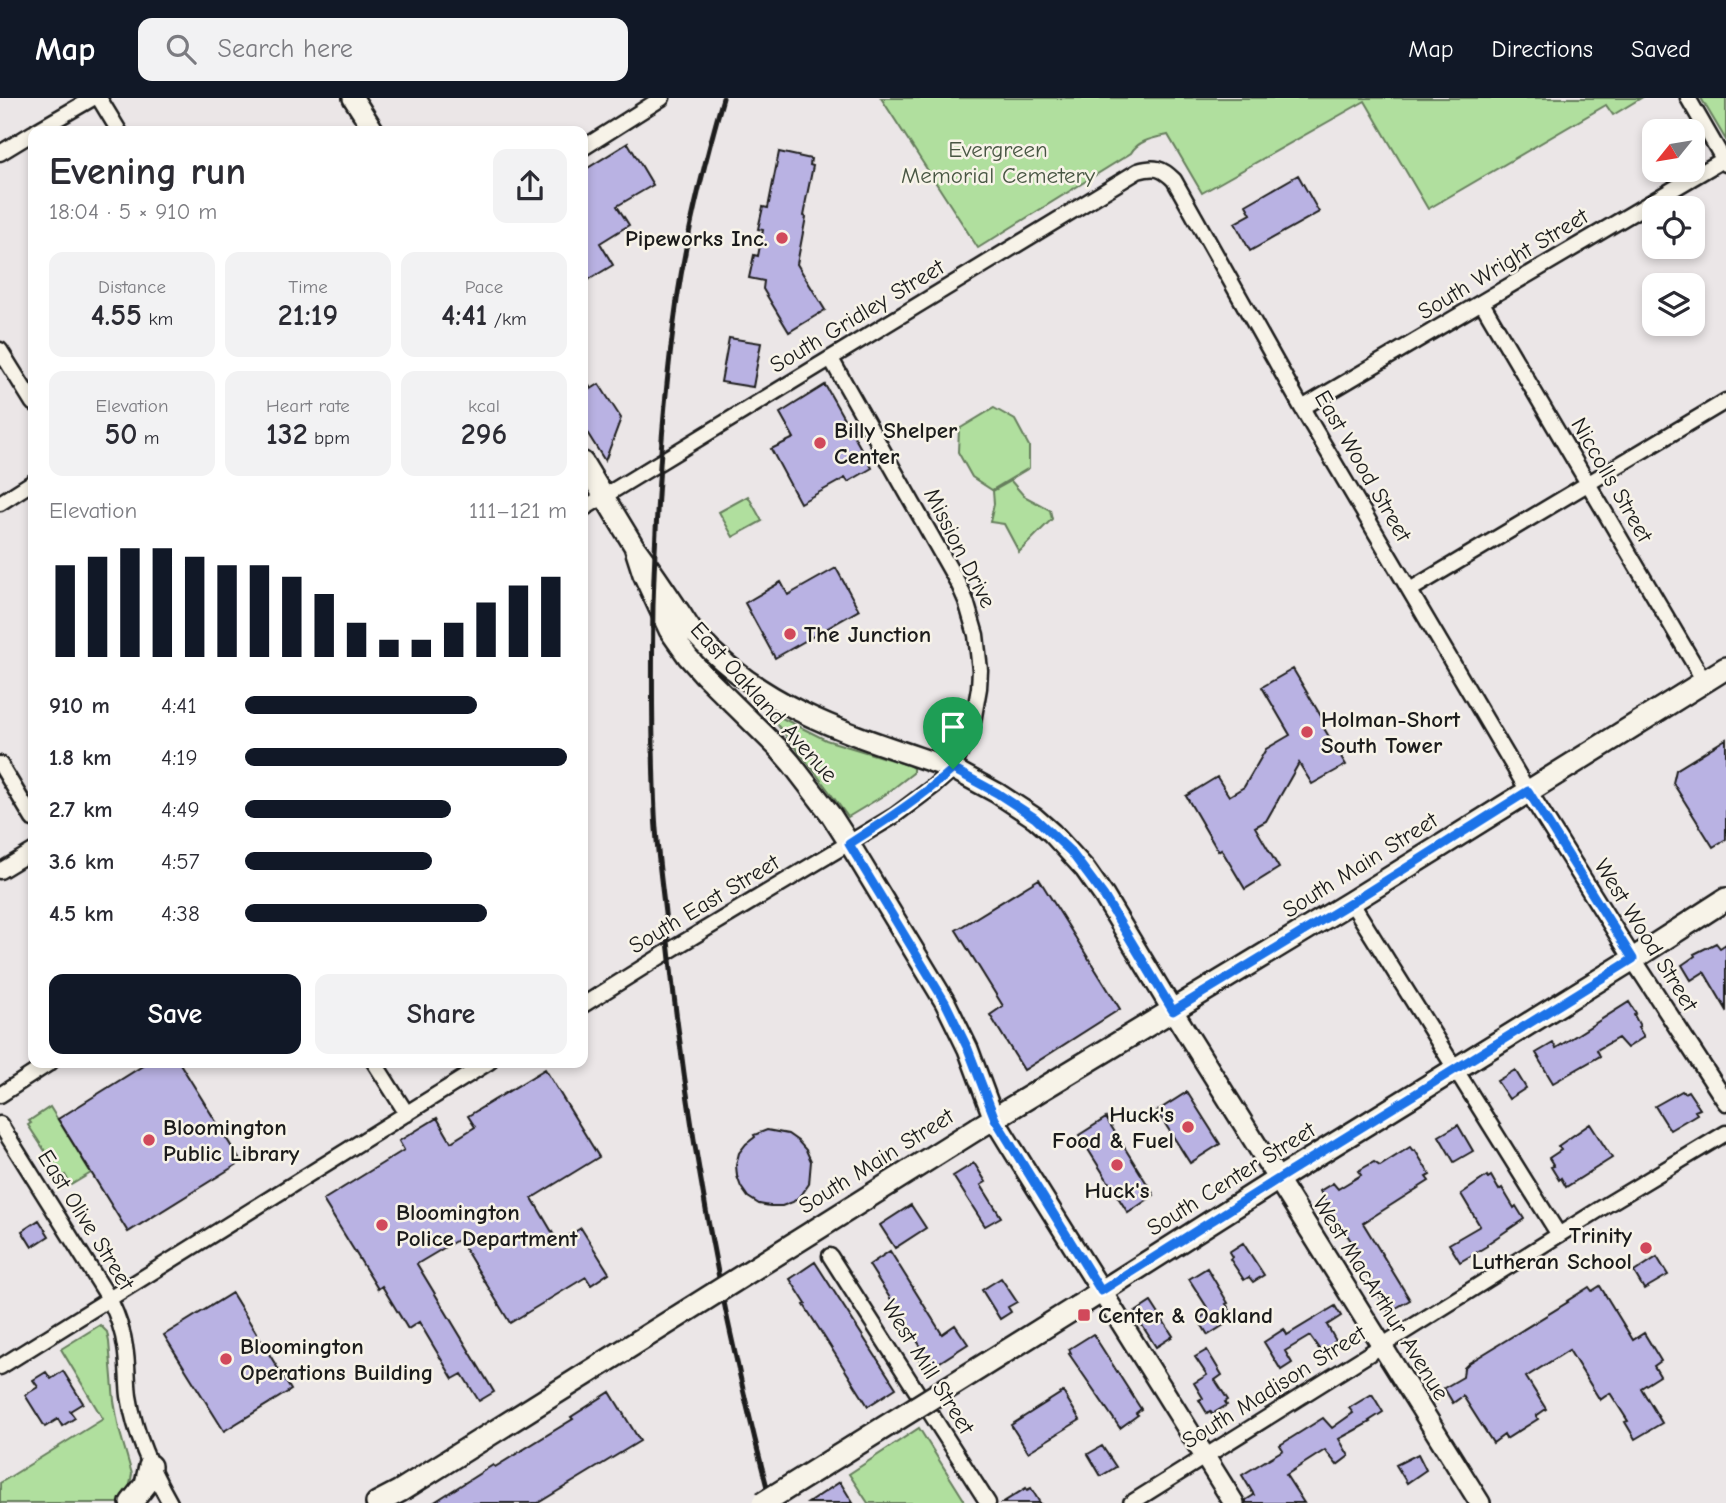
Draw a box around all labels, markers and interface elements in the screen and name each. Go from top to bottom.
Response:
search box [138,18,628,81]
text: Map [35,30,96,68]
icon: search [162,30,200,68]
text: Search here [218,34,353,64]
text: Map [1408,35,1454,63]
text: Directions [1492,35,1593,63]
text: Saved [1631,35,1691,63]
north arrow [1642,119,1704,182]
map controls [1642,119,1705,336]
park label: Evergreen Memorial Cemetery [901,136,1096,189]
button: share [493,149,567,223]
text: Evening run [49,150,246,194]
button: locate [1642,196,1705,259]
text: 18:04 · 5 × 910 m [49,198,217,225]
street label: South Wright Street [1413,202,1594,325]
place label: Pipeworks Inc. [625,225,768,252]
marker: Pipeworks Inc. [774,230,790,246]
street label: South Gridley Street [765,253,950,379]
button: layers [1642,273,1705,336]
text: Distance [98,276,166,298]
text: Time [288,276,328,298]
text: Pace [465,276,503,298]
text: 4.55 [91,298,142,333]
text: 21:19 [278,298,338,333]
text: 4:41 [441,298,487,333]
text: km [142,308,173,330]
text: /km [487,308,527,330]
street label: East Wood Street [1309,385,1418,548]
text: Elevation [96,395,168,417]
text: Heart rate [266,395,350,417]
text: kcal [468,395,500,417]
street label: Niccolls Street [1565,413,1659,548]
text: 50 [104,417,138,452]
text: 132 [266,417,308,452]
text: 296 [461,417,507,452]
place label: Billy Shelper Center [834,417,958,470]
text: m [138,427,160,449]
text: bpm [308,427,350,449]
marker: Billy Shelper Center [812,435,828,451]
street label: Mission Drive [918,484,1002,612]
text: Elevation [49,497,137,524]
text: 111–121 m [469,497,567,524]
street label: East Oakland Avenue [685,616,843,788]
place label: The Junction [804,621,931,648]
marker: The Junction [782,626,798,642]
text: 910 m [49,692,110,719]
text: 4:41 [161,692,197,719]
pin [923,697,983,769]
place label: Holman-Short South Tower [1321,706,1460,759]
icon: arrive [934,708,972,746]
marker: Holman-Short South Tower [1299,724,1315,740]
text: 1.8 km [49,744,112,771]
text: 4:19 [161,744,198,771]
text: 2.7 km [49,796,113,823]
text: 4:49 [161,796,200,823]
street label: South Main Street [1278,806,1444,923]
text: 3.6 km [49,848,114,875]
text: 4:57 [161,848,200,875]
street label: South East Street [624,848,785,959]
street label: West Wood Street [1588,854,1704,1017]
text: 4.5 km [49,900,114,927]
text: 4:38 [161,900,200,927]
button: Save [49,974,301,1054]
button: Share [315,974,567,1054]
place label: Huck's Food & Fuel [1052,1101,1174,1154]
street label: South Main Street [794,1102,960,1219]
place label: Bloomington Public Library [163,1114,300,1167]
street label: South Center Street [1142,1116,1321,1242]
marker: Huck's Food & Fuel [1180,1119,1196,1135]
marker: Bloomington Public Library [141,1132,157,1148]
street label: East Olive Street [32,1145,141,1296]
marker: Huck's [1109,1157,1125,1173]
place label: Huck's [1085,1177,1150,1204]
street label: West MacArthur Avenue [1307,1191,1455,1405]
place label: Bloomington Police Department [396,1199,578,1252]
marker: Bloomington Police Department [374,1217,390,1233]
place label: Trinity Lutheran School [1472,1222,1632,1275]
marker: Trinity Lutheran School [1638,1240,1654,1256]
street label: West Mill Street [876,1295,981,1440]
place label: Center & Oakland [1098,1302,1273,1329]
marker: Center & Oakland [1076,1307,1092,1323]
street label: South Madison Street [1177,1319,1372,1454]
place label: Bloomington Operations Building [240,1333,433,1386]
marker: Bloomington Operations Building [218,1351,234,1367]

